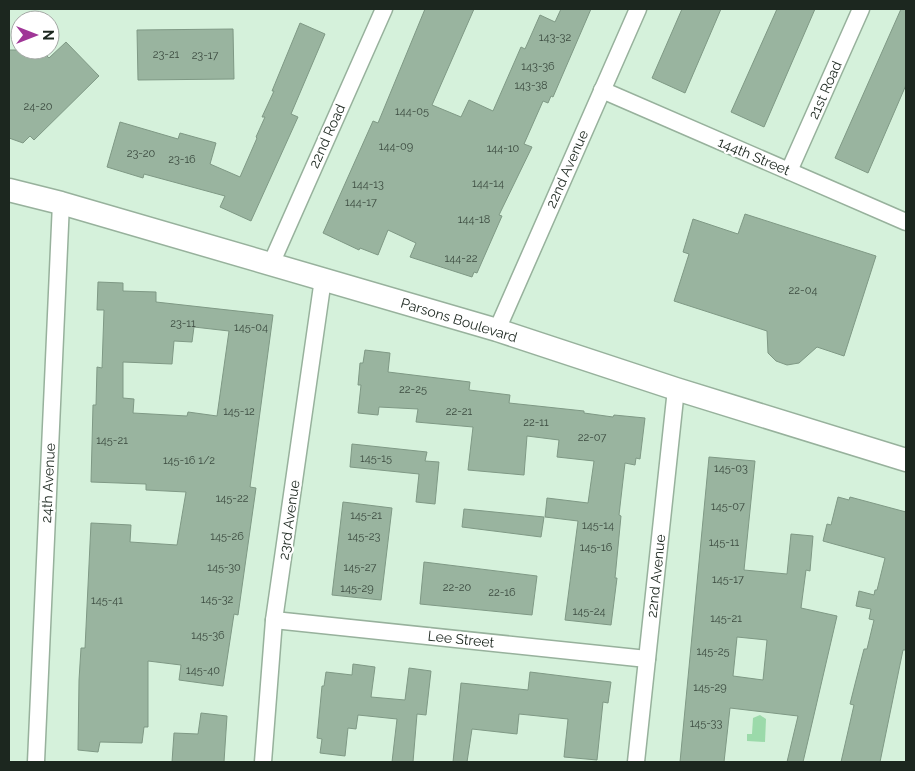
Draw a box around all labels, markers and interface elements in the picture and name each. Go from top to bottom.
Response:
north arrow [10,10,60,60]
text: N [40,30,56,40]
house number: 143-32 [539,31,571,44]
house number: 23-21 [153,48,180,61]
house number: 23-17 [192,49,218,62]
street label: 21st Road [805,58,845,122]
house number: 143-36 [521,60,555,73]
house number: 143-38 [514,79,548,92]
house number: 24-20 [24,100,53,113]
street label: 22nd Road [306,101,348,171]
house number: 144-05 [395,105,429,118]
street label: 22nd Avenue [543,127,591,211]
street label: 144th Street [716,134,793,178]
house number: 144-09 [379,140,413,153]
house number: 144-10 [487,142,520,155]
house number: 23-20 [127,147,156,160]
house number: 23-16 [168,153,196,166]
house number: 144-14 [472,177,504,190]
house number: 144-13 [352,178,384,191]
house number: 144-17 [345,196,377,209]
house number: 144-18 [458,213,490,226]
house number: 144-22 [445,252,478,265]
house number: 22-04 [789,284,817,297]
street label: Parsons Boulevard [399,295,519,345]
house number: 23-11 [170,317,196,330]
house number: 145-04 [234,321,268,334]
house number: 22-25 [399,383,427,396]
house number: 145-12 [223,405,255,418]
house number: 22-21 [446,405,473,418]
house number: 22-11 [523,416,549,429]
house number: 22-07 [578,431,606,444]
house number: 145-21 [96,434,128,447]
street label: 24th Avenue [38,443,58,523]
house number: 145-15 [360,452,392,465]
house number: 145-16 1/2 [163,454,215,467]
house number: 145-03 [714,462,748,475]
street label: 23rd Avenue [275,479,303,561]
house number: 145-22 [216,492,249,505]
house number: 145-07 [711,500,745,513]
house number: 145-21 [350,509,382,522]
house number: 145-14 [582,519,614,532]
house number: 145-26 [210,530,244,543]
house number: 145-23 [348,530,381,543]
street label: 22nd Avenue [644,534,668,618]
house number: 145-11 [709,536,740,549]
house number: 145-16 [580,541,613,554]
house number: 145-30 [207,561,241,574]
house number: 145-27 [344,561,377,574]
house number: 145-17 [712,573,744,586]
house number: 22-20 [443,581,472,594]
house number: 145-29 [340,582,374,595]
house number: 22-16 [488,586,516,599]
house number: 145-32 [201,593,234,606]
house number: 145-41 [91,594,123,607]
house number: 145-24 [572,605,606,618]
house number: 145-21 [710,612,742,625]
street label: Lee Street [427,628,495,650]
house number: 145-36 [191,629,225,642]
house number: 145-25 [697,645,730,658]
house number: 145-40 [186,664,220,677]
house number: 145-29 [693,681,727,694]
house number: 145-33 [690,717,722,730]

